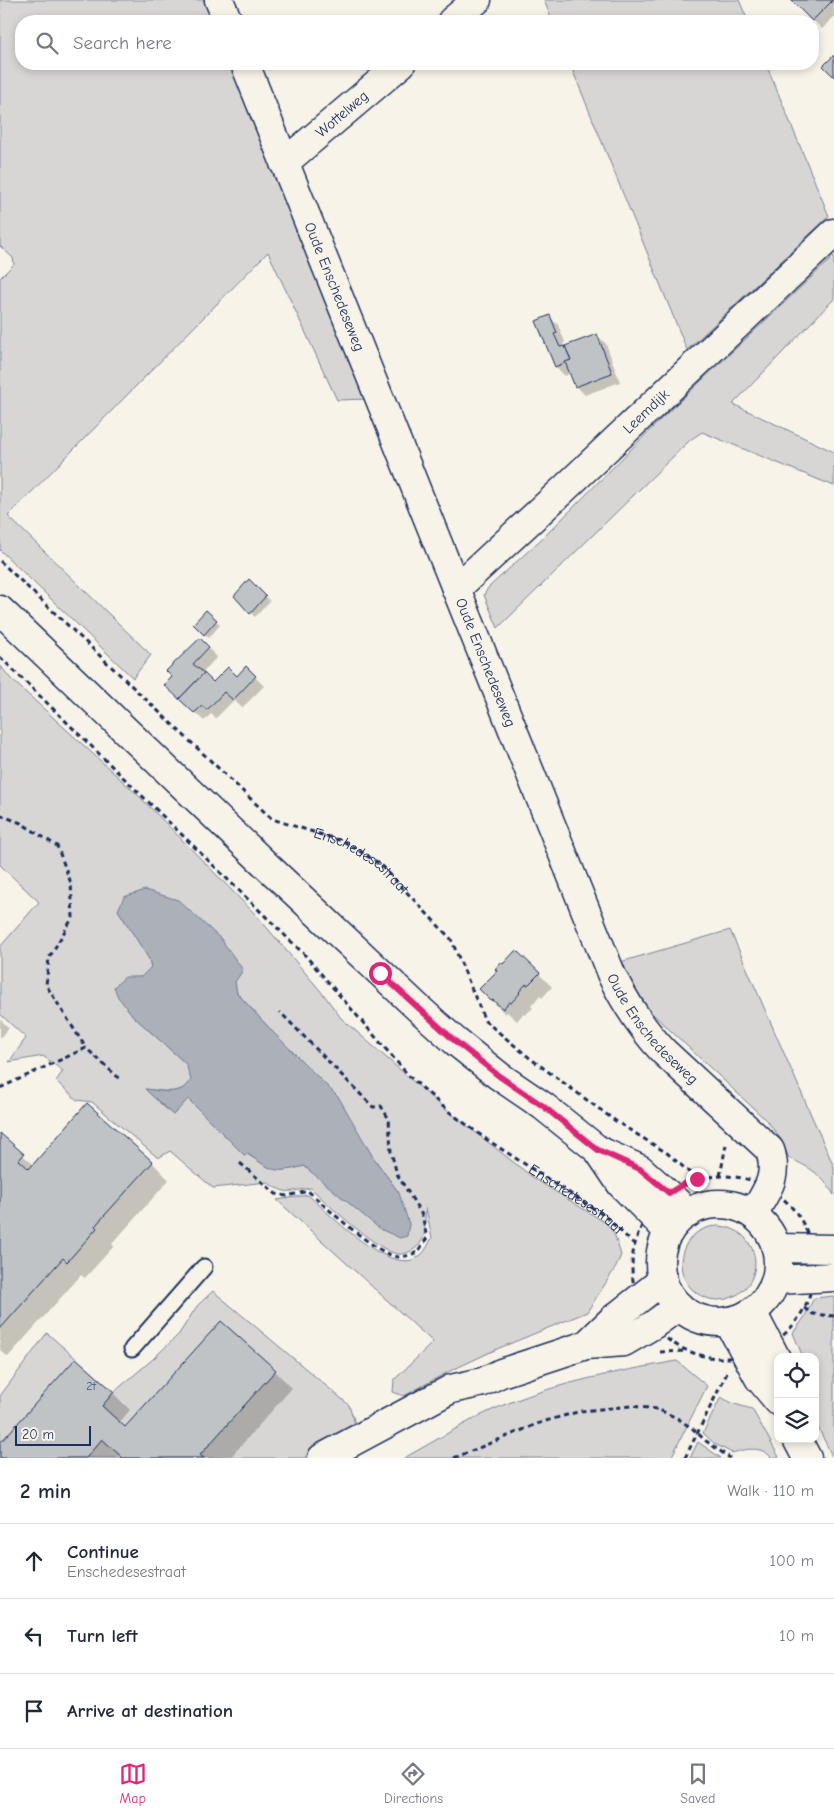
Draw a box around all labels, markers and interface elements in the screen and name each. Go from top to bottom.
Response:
search box [15,15,819,70]
icon: search [33,29,61,57]
text: Search here [73,32,172,54]
street label: Wottelweg [312,87,372,141]
street label: Oude Enschedeseweg [301,220,369,354]
street label: Leemdijk [619,385,673,437]
street label: Oude Enschedeseweg [452,595,520,730]
street label: Enschedesestraat [312,824,413,898]
route start [369,962,392,985]
street label: Oude Enschedeseweg [603,970,702,1088]
street label: Enschedesestraat [525,1160,628,1239]
route end [686,1168,709,1191]
map controls [774,1353,819,1443]
button: locate [774,1353,819,1398]
house number: 2t [86,1379,96,1393]
button: layers [774,1398,819,1443]
scale bar [15,1423,91,1446]
text: 20 m [22,1426,54,1443]
text: 2 min [20,1479,71,1503]
text: Walk · 110 m [727,1482,814,1500]
text: Continue [67,1541,139,1563]
icon: ahead [20,1547,48,1575]
text: 100 m [770,1552,814,1570]
text: Enschedesestraat [67,1563,186,1581]
icon: left [20,1622,48,1650]
text: Turn left [67,1625,138,1647]
text: 10 m [779,1627,814,1645]
icon: arrive [20,1697,48,1725]
text: Arrive at destination [67,1700,233,1722]
tab: Map [119,1760,147,1807]
tab: Directions [384,1760,443,1807]
tab: Saved [680,1760,715,1807]

